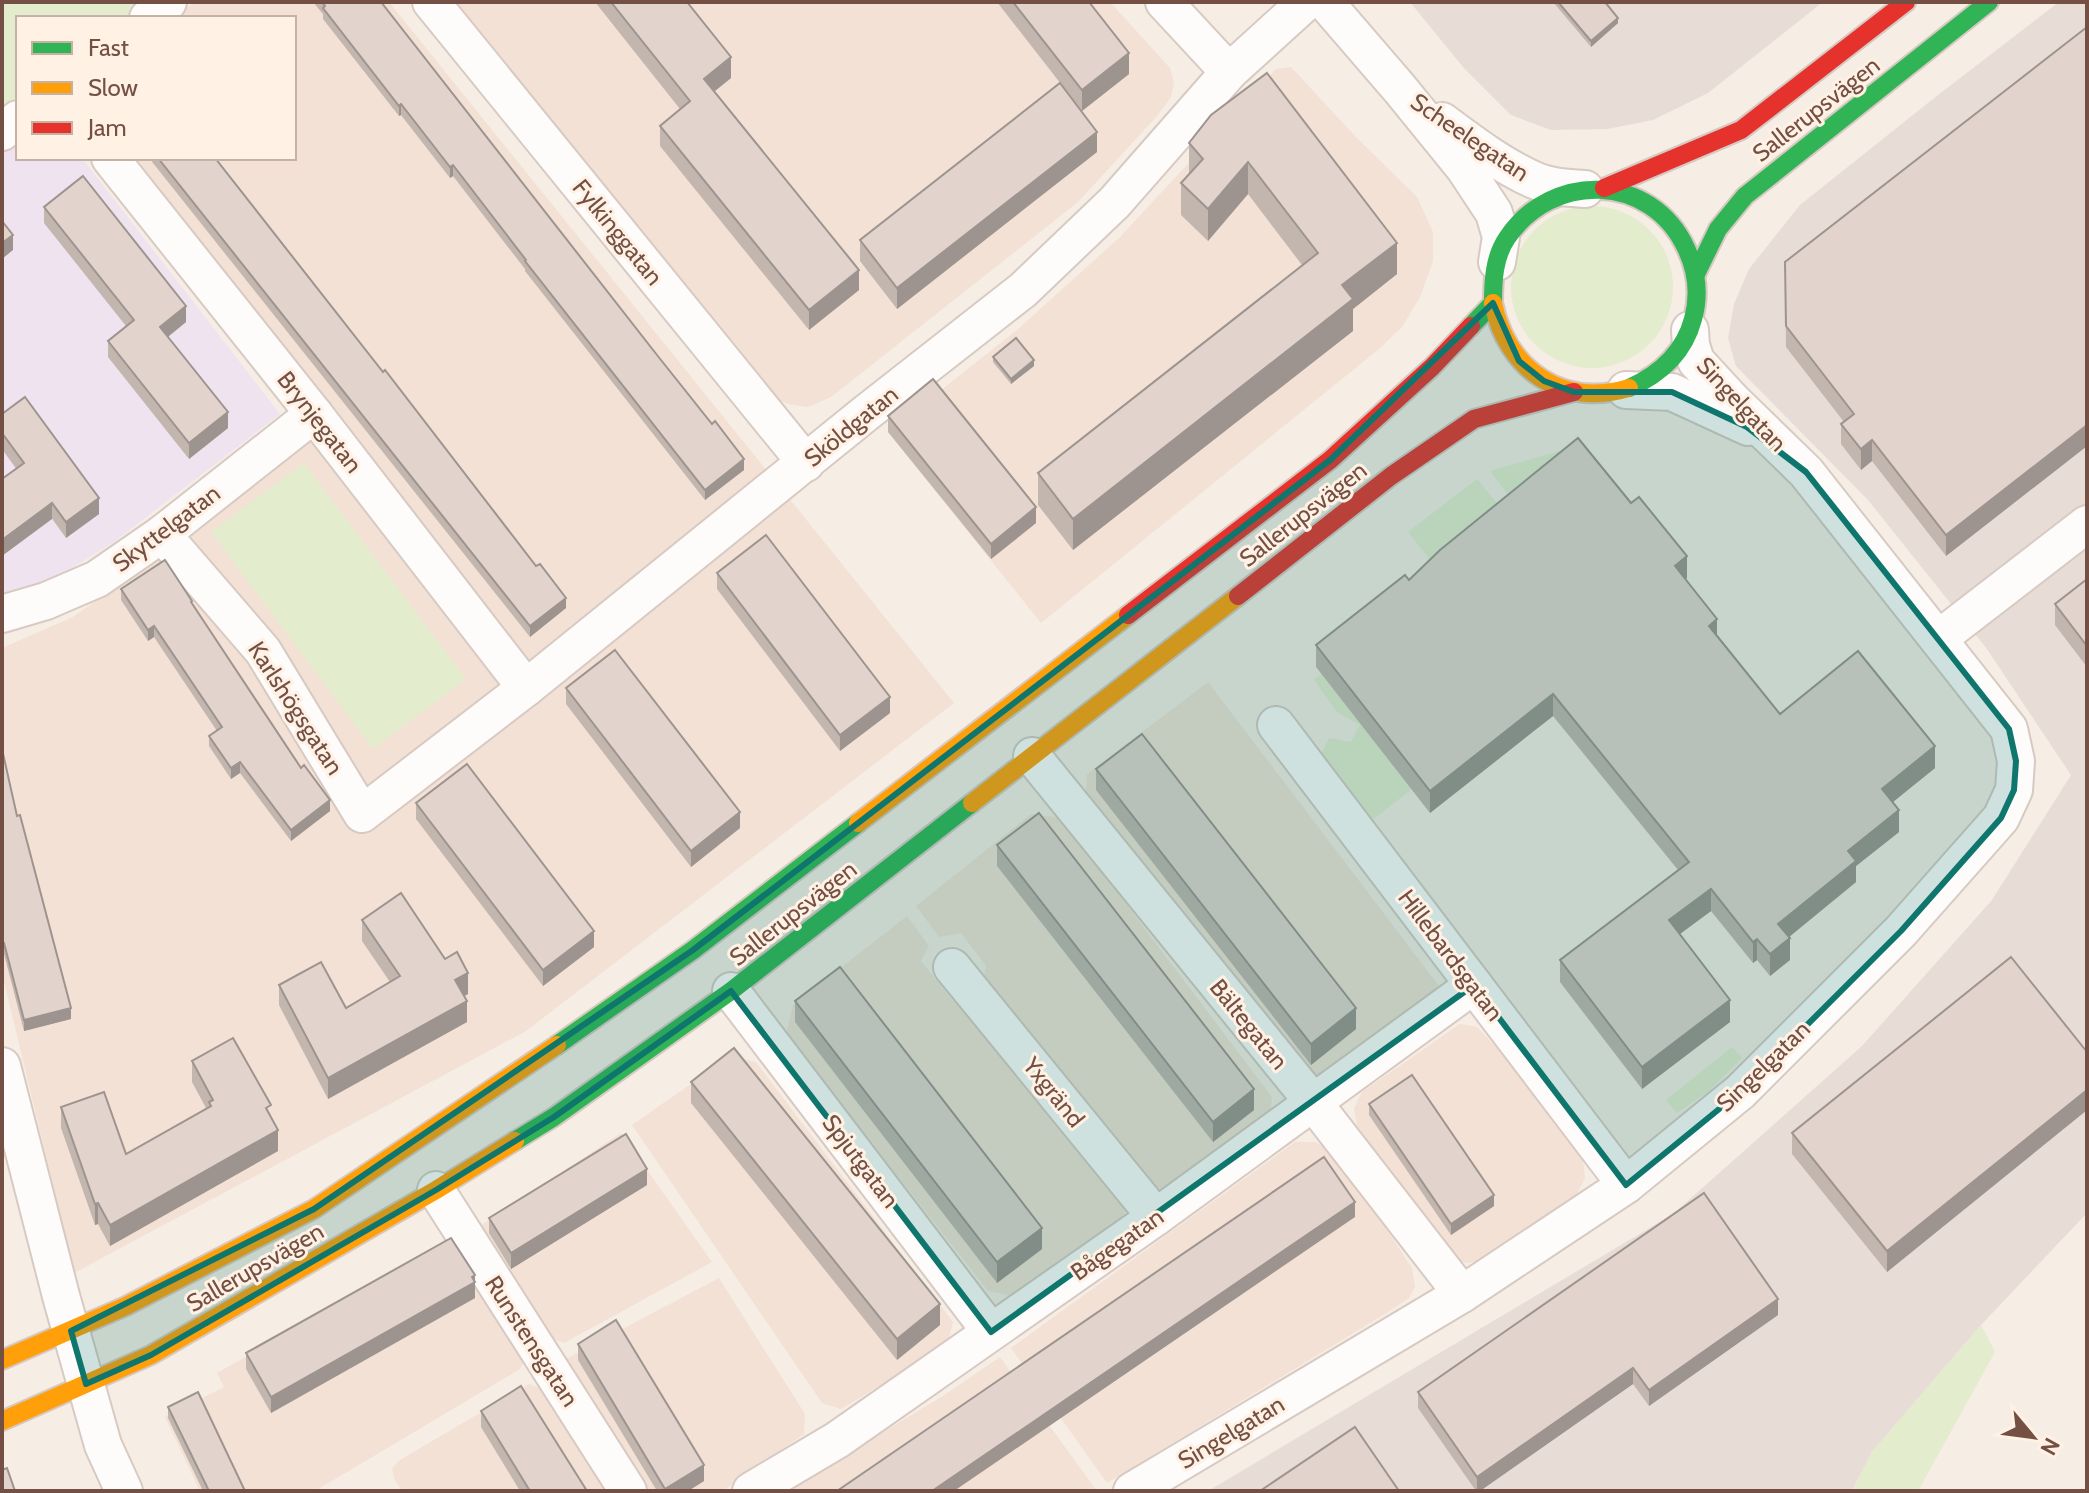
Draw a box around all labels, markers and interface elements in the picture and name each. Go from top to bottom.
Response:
legend [16,16,296,160]
text: Fast [88,33,129,62]
street label: Sallerupsvägen [1747,50,1885,168]
text: Slow [88,73,138,102]
street label: Scheelegatan [1405,87,1535,187]
text: Jam [87,113,126,142]
street label: Fylkinggatan [567,173,669,291]
street label: Singelgatan [1691,351,1793,457]
street label: Brynjegatan [271,365,369,479]
street label: Sköldgatan [798,379,904,473]
street label: Sallerupsvägen [1234,455,1372,573]
street label: Skyttelgatan [107,478,225,578]
street label: Karlshögsgatan [242,636,350,780]
street label: Sallerupsvägen [724,854,862,972]
street label: Hillebardsgatan [1392,884,1510,1026]
street label: Bältegatan [1204,973,1294,1075]
street label: Singelgatan [1710,1014,1816,1118]
street label: Yxgränd [1016,1050,1091,1133]
street label: Spjutgatan [817,1109,905,1213]
street label: Bågegatan [1065,1202,1169,1286]
street label: Sallerupsvägen [181,1216,329,1318]
street label: Runstensgatan [479,1270,585,1412]
street label: Singelgatan [1173,1389,1289,1475]
north arrow [1993,1397,2073,1477]
text: N [2034,1433,2066,1460]

